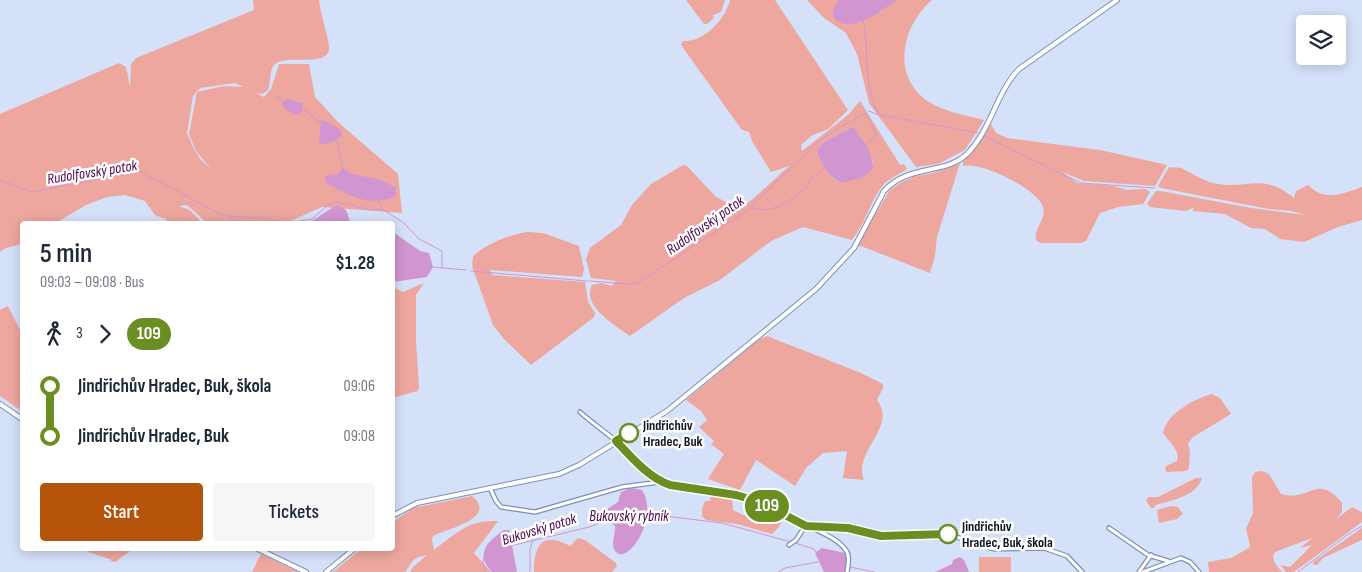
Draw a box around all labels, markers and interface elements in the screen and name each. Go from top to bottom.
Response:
map controls [1296,15,1346,65]
button: layers [1296,15,1346,65]
water label: Rudolfovský potok [46,156,139,189]
water label: Rudolfovský potok [663,191,748,259]
text: 5 min [40,237,92,270]
text: $1.28 [335,252,375,275]
text: 09:03 – 09:08 · Bus [40,273,144,292]
icon: walk [40,320,68,348]
icon: forward [91,320,119,348]
text: 109 [137,323,161,344]
text: 3 [76,324,83,343]
text: Jindřichův Hradec, Buk, škola [78,375,271,398]
text: 09:06 [344,377,375,396]
place label: Jindřichův Hradec, Buk [642,417,703,450]
marker: Jindřichův Hradec, Buk [619,423,639,443]
text: Jindřichův Hradec, Buk [78,425,229,448]
text: 09:08 [344,427,375,446]
button: Start [40,483,203,541]
button: Tickets [213,483,375,541]
line badge: 109 [738,490,796,522]
text: 109 [755,495,779,516]
water label: Bukovský rybník [589,507,669,526]
water label: Bukovský potok [500,509,579,550]
place label: Jindřichův Hradec, Buk, škola [961,518,1053,551]
marker: Jindřichův Hradec, Buk, škola [938,524,958,544]

